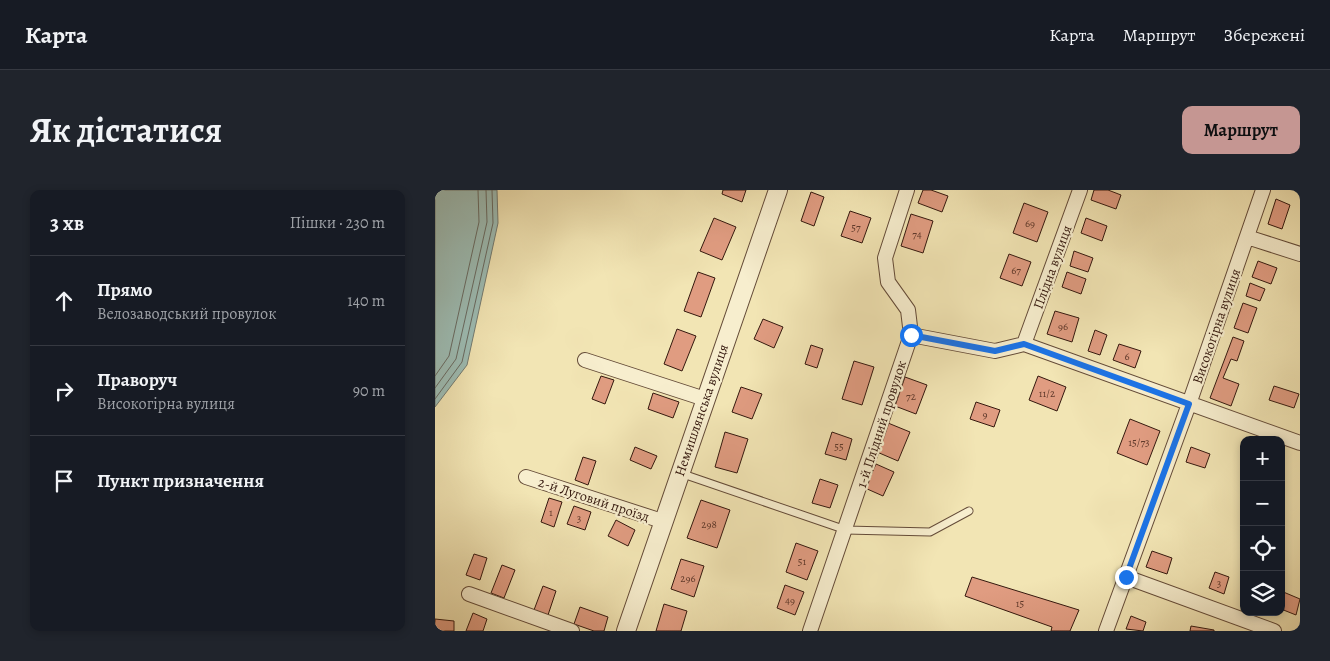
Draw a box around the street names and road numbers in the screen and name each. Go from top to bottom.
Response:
street label: Плідна вулиця [1029,222,1076,312]
street label: Високогірна вулиця [1188,266,1245,386]
street label: Немишлянська вулиця [670,341,733,479]
street label: 1-й Плідний провулок [852,358,911,490]
street label: 2-й Луговий проїзд [536,473,652,526]

